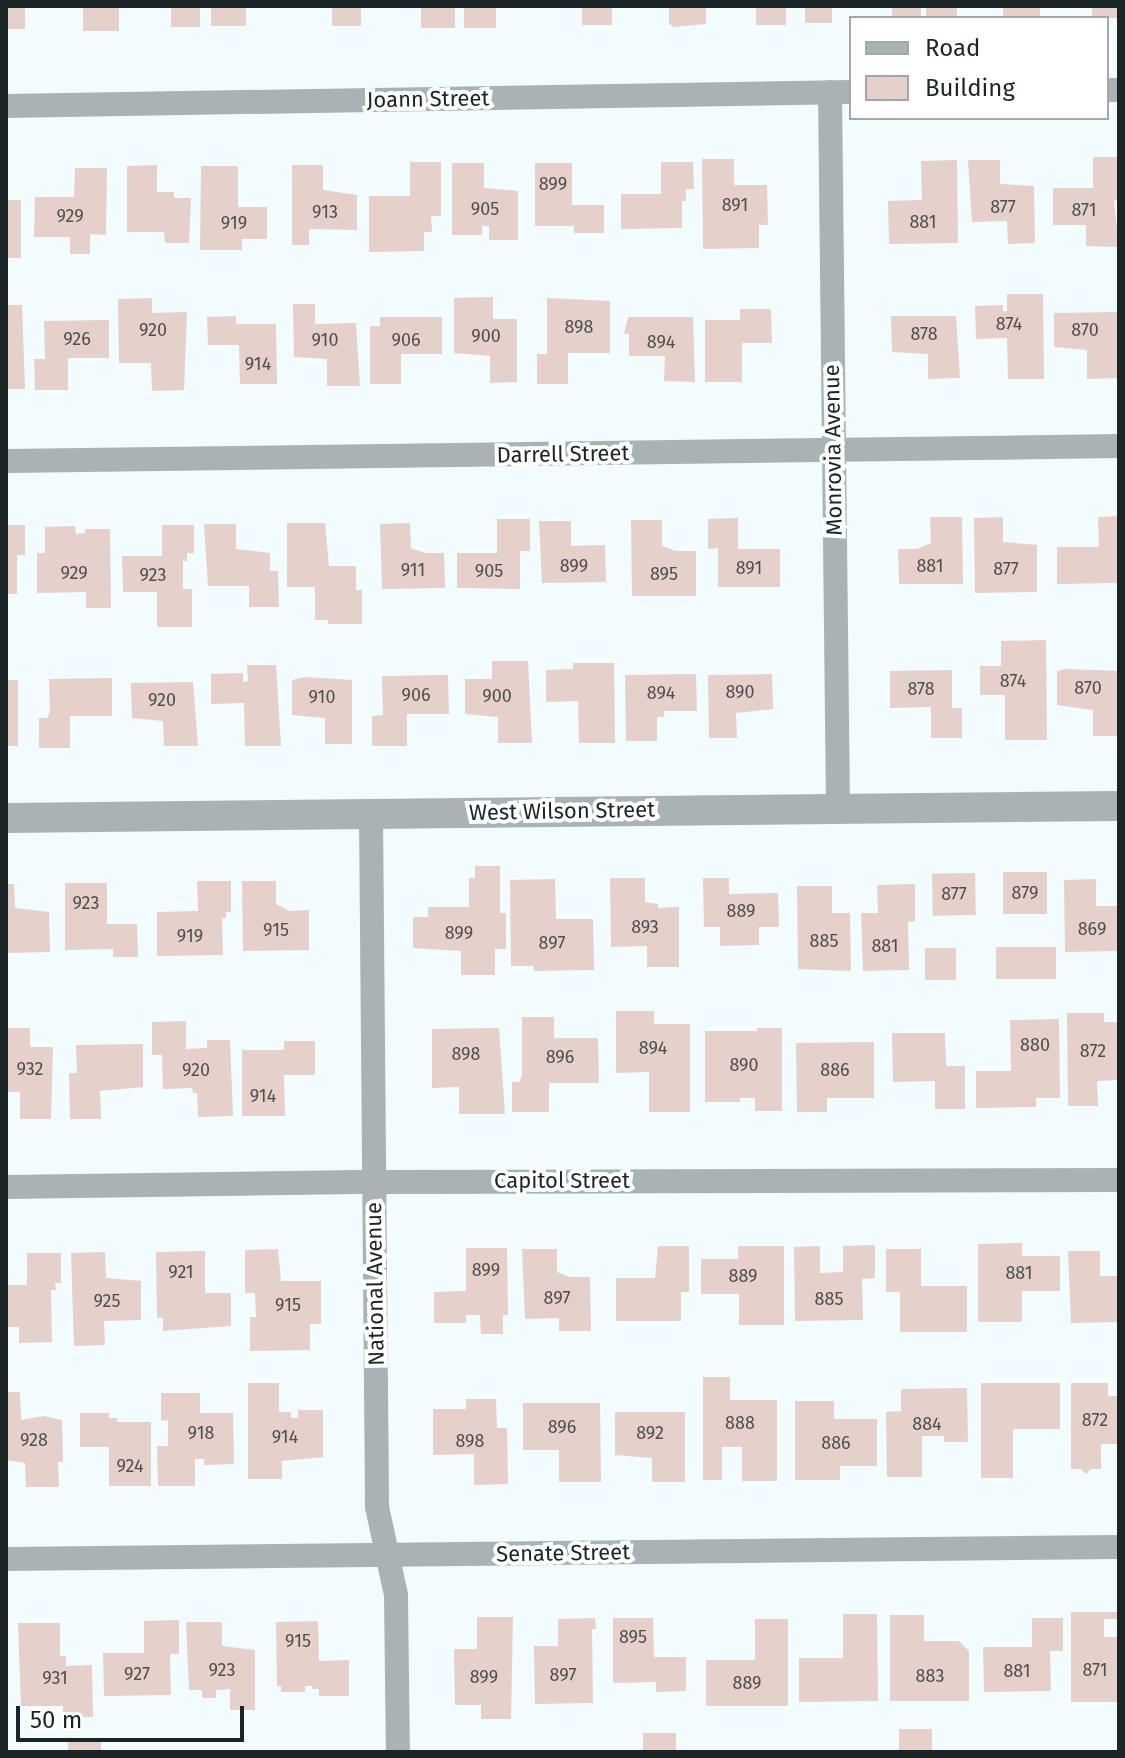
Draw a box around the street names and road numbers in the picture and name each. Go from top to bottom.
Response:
street label: Joann Street [366,85,490,113]
street label: Monrovia Avenue [818,364,848,536]
street label: Darrell Street [496,440,630,468]
street label: West Wilson Street [469,796,655,826]
street label: Capitol Street [494,1168,630,1194]
street label: National Avenue [360,1202,390,1366]
street label: Senate Street [496,1539,630,1567]

